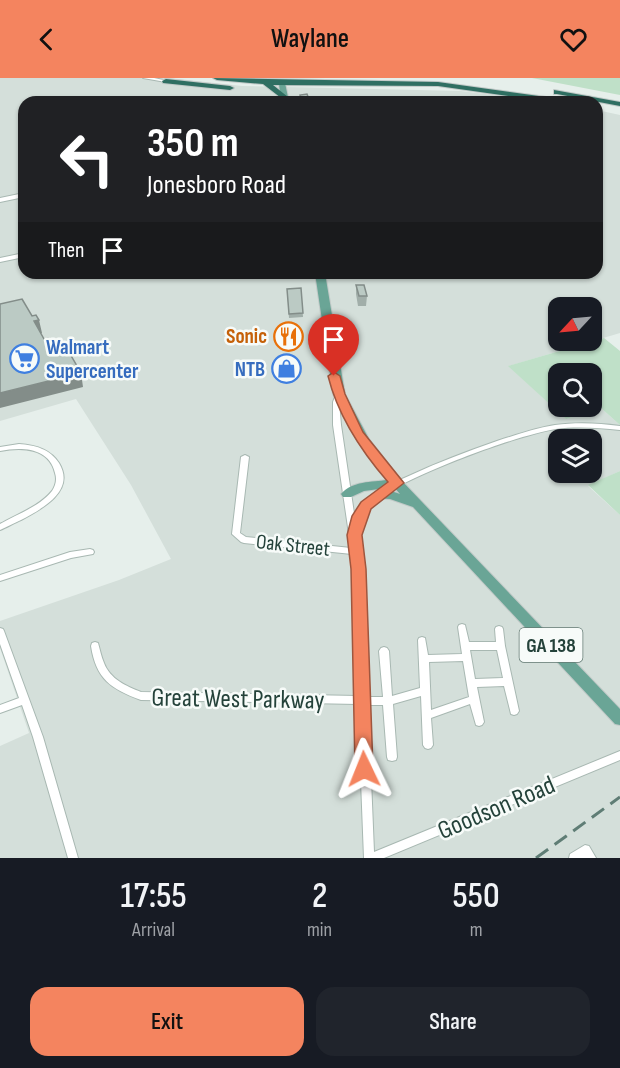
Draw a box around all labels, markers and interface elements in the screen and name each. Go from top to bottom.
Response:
icon: back [30,23,63,56]
text: Waylane [271,23,349,55]
icon: heart [557,23,590,56]
text: 350 m [147,118,239,169]
icon: left [48,120,126,198]
text: Jonesboro Road [147,169,286,201]
icon: arrive [96,234,129,267]
text: Then [48,237,84,264]
north arrow [548,297,602,351]
map controls [548,297,602,483]
pin [308,314,359,376]
restaurant icon: Sonic [272,320,304,352]
icon: arrive [317,323,350,356]
place label: Sonic [226,324,267,349]
place label: Walmart Supercenter [46,335,139,384]
supermarket icon: Walmart Supercenter [9,343,41,375]
shop icon: NTB [270,353,302,385]
place label: NTB [235,357,265,382]
button: search [548,363,602,417]
button: layers [548,429,602,483]
street label: Oak Street [255,529,331,562]
road number: GA 138 [520,628,582,662]
street label: Great West Parkway [151,682,325,717]
position arrow [332,737,396,801]
street label: Goodson Road [433,770,560,847]
text: 17:55 [120,875,187,918]
text: 2 [312,875,327,918]
text: 550 [453,875,500,918]
text: Arrival [132,918,175,942]
text: min [307,918,332,942]
text: m [470,918,482,942]
button: Exit [30,987,304,1056]
button: Share [316,987,590,1056]

